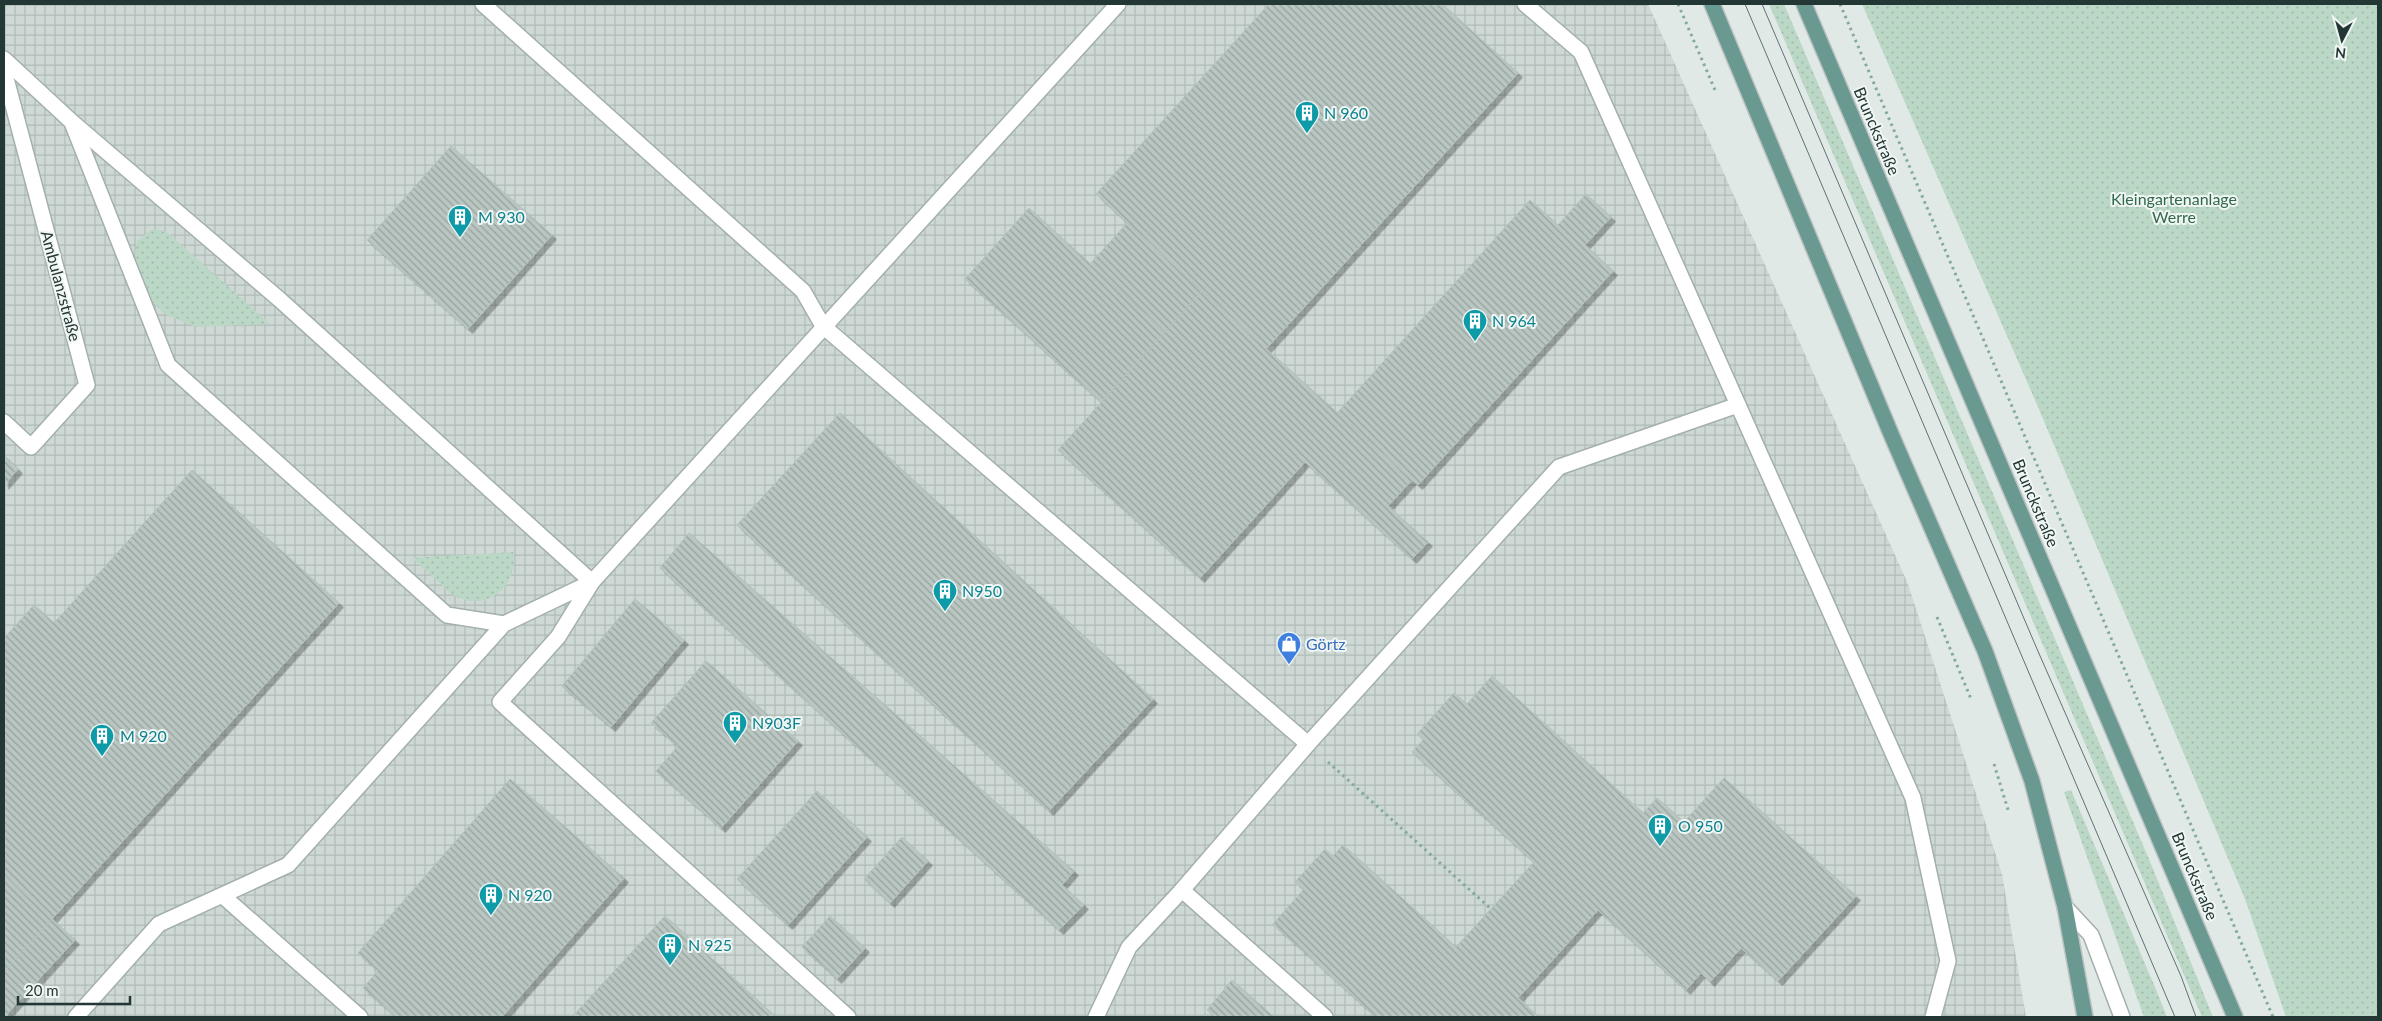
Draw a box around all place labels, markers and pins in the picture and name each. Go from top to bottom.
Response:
building icon: N 960 [1294,100,1320,134]
place label: N 960 [1324,103,1368,122]
building icon: M 930 [447,204,473,238]
place label: M 930 [478,207,525,226]
building icon: N 964 [1462,308,1488,342]
place label: N 964 [1492,311,1536,330]
building icon: N950 [932,578,958,612]
place label: N950 [962,581,1002,600]
shop icon: Görtz [1276,631,1302,665]
place label: Görtz [1306,634,1345,653]
building icon: N903F [722,710,748,744]
place label: N903F [752,713,801,732]
building icon: M 920 [89,723,115,757]
place label: M 920 [120,726,167,745]
building icon: O 950 [1647,813,1673,847]
place label: O 950 [1678,816,1723,835]
building icon: N 920 [478,882,504,916]
place label: N 920 [508,885,552,904]
building icon: N 925 [657,932,683,966]
place label: N 925 [688,935,732,954]

